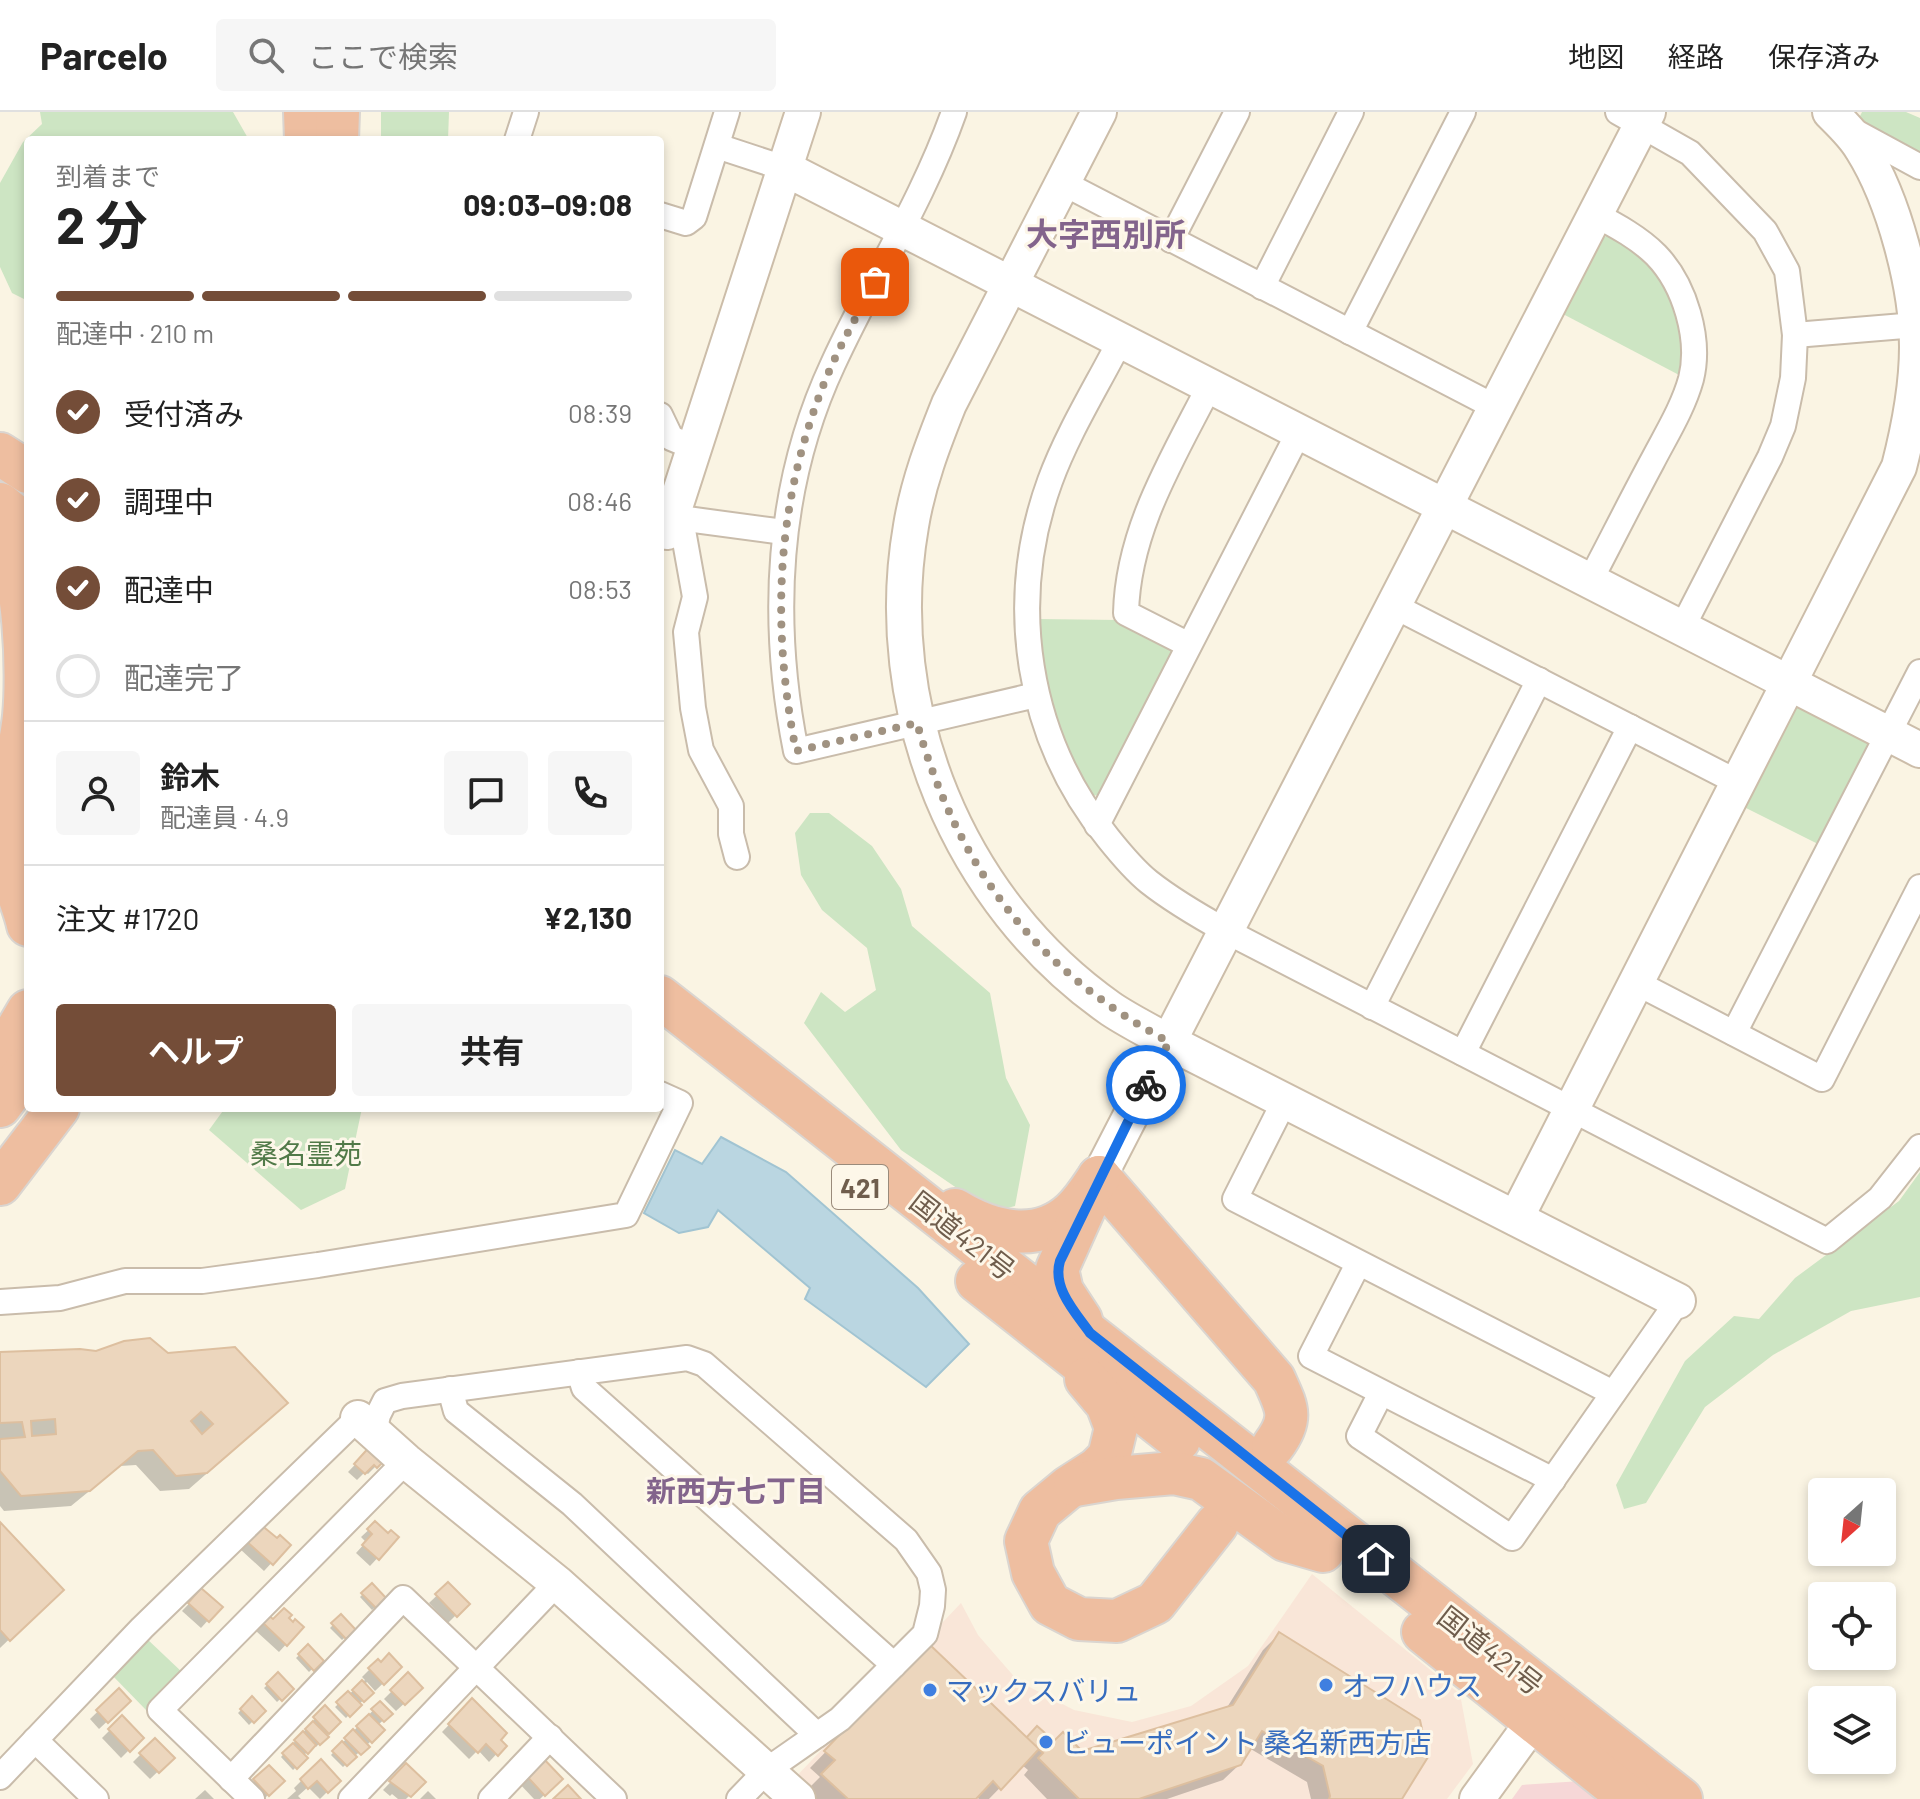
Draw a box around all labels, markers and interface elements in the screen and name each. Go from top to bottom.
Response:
search box [216,19,776,91]
text: Parcelo [40,32,168,78]
icon: search [244,33,288,77]
text: ここで検索 [308,38,458,74]
text: 地図 [1568,39,1624,73]
text: 経路 [1668,39,1724,73]
text: 保存済み [1768,39,1880,73]
text: 到着まで [56,160,160,191]
text: 09:03–09:08 [463,186,632,222]
text: 2 分 [56,192,148,254]
district label: 大字西別所 [1026,214,1186,252]
pin [841,248,909,316]
icon: bag [853,260,897,304]
text: 配達中 · 210 m [56,317,214,348]
icon: check [56,390,100,434]
text: 受付済み [124,395,244,431]
text: 08:39 [568,397,632,428]
icon: check [56,478,100,522]
text: 調理中 [124,483,214,519]
text: 08:46 [567,485,632,516]
icon: check [56,566,100,610]
text: 配達中 [124,571,214,607]
text: 08:53 [568,573,632,604]
text: 配達完了 [124,659,244,695]
button: person [56,751,140,835]
button: chat [444,751,528,835]
button: phone [548,751,632,835]
text: 鈴木 [160,758,220,794]
text: 配達員 · 4.9 [160,801,289,832]
text: ¥2,130 [543,899,632,935]
text: 注文 #1720 [56,900,200,936]
button: ヘルプ [56,1004,336,1096]
button: 共有 [352,1004,632,1096]
courier [1106,1045,1186,1125]
icon: bike [1124,1063,1168,1107]
park label: 桑名霊苑 [250,1136,362,1170]
road number: 421 [832,1165,888,1209]
street label: 国道421号 [904,1183,1022,1287]
district label: 新西方七丁目 [646,1472,826,1508]
north arrow [1808,1478,1896,1566]
map controls [1808,1478,1896,1774]
pin [1342,1525,1410,1593]
icon: home [1354,1537,1398,1581]
button: locate [1808,1582,1896,1670]
street label: 国道421号 [1432,1598,1550,1702]
place label: オフハウス [1342,1668,1482,1702]
place label: マックスバリュ [946,1673,1141,1707]
marker: オフハウス [1317,1676,1335,1694]
marker: マックスバリュ [921,1681,939,1699]
button: layers [1808,1686,1896,1774]
place label: ビューポイント 桑名新西方店 [1062,1725,1432,1759]
marker: ビューポイント 桑名新西方店 [1037,1733,1055,1751]

